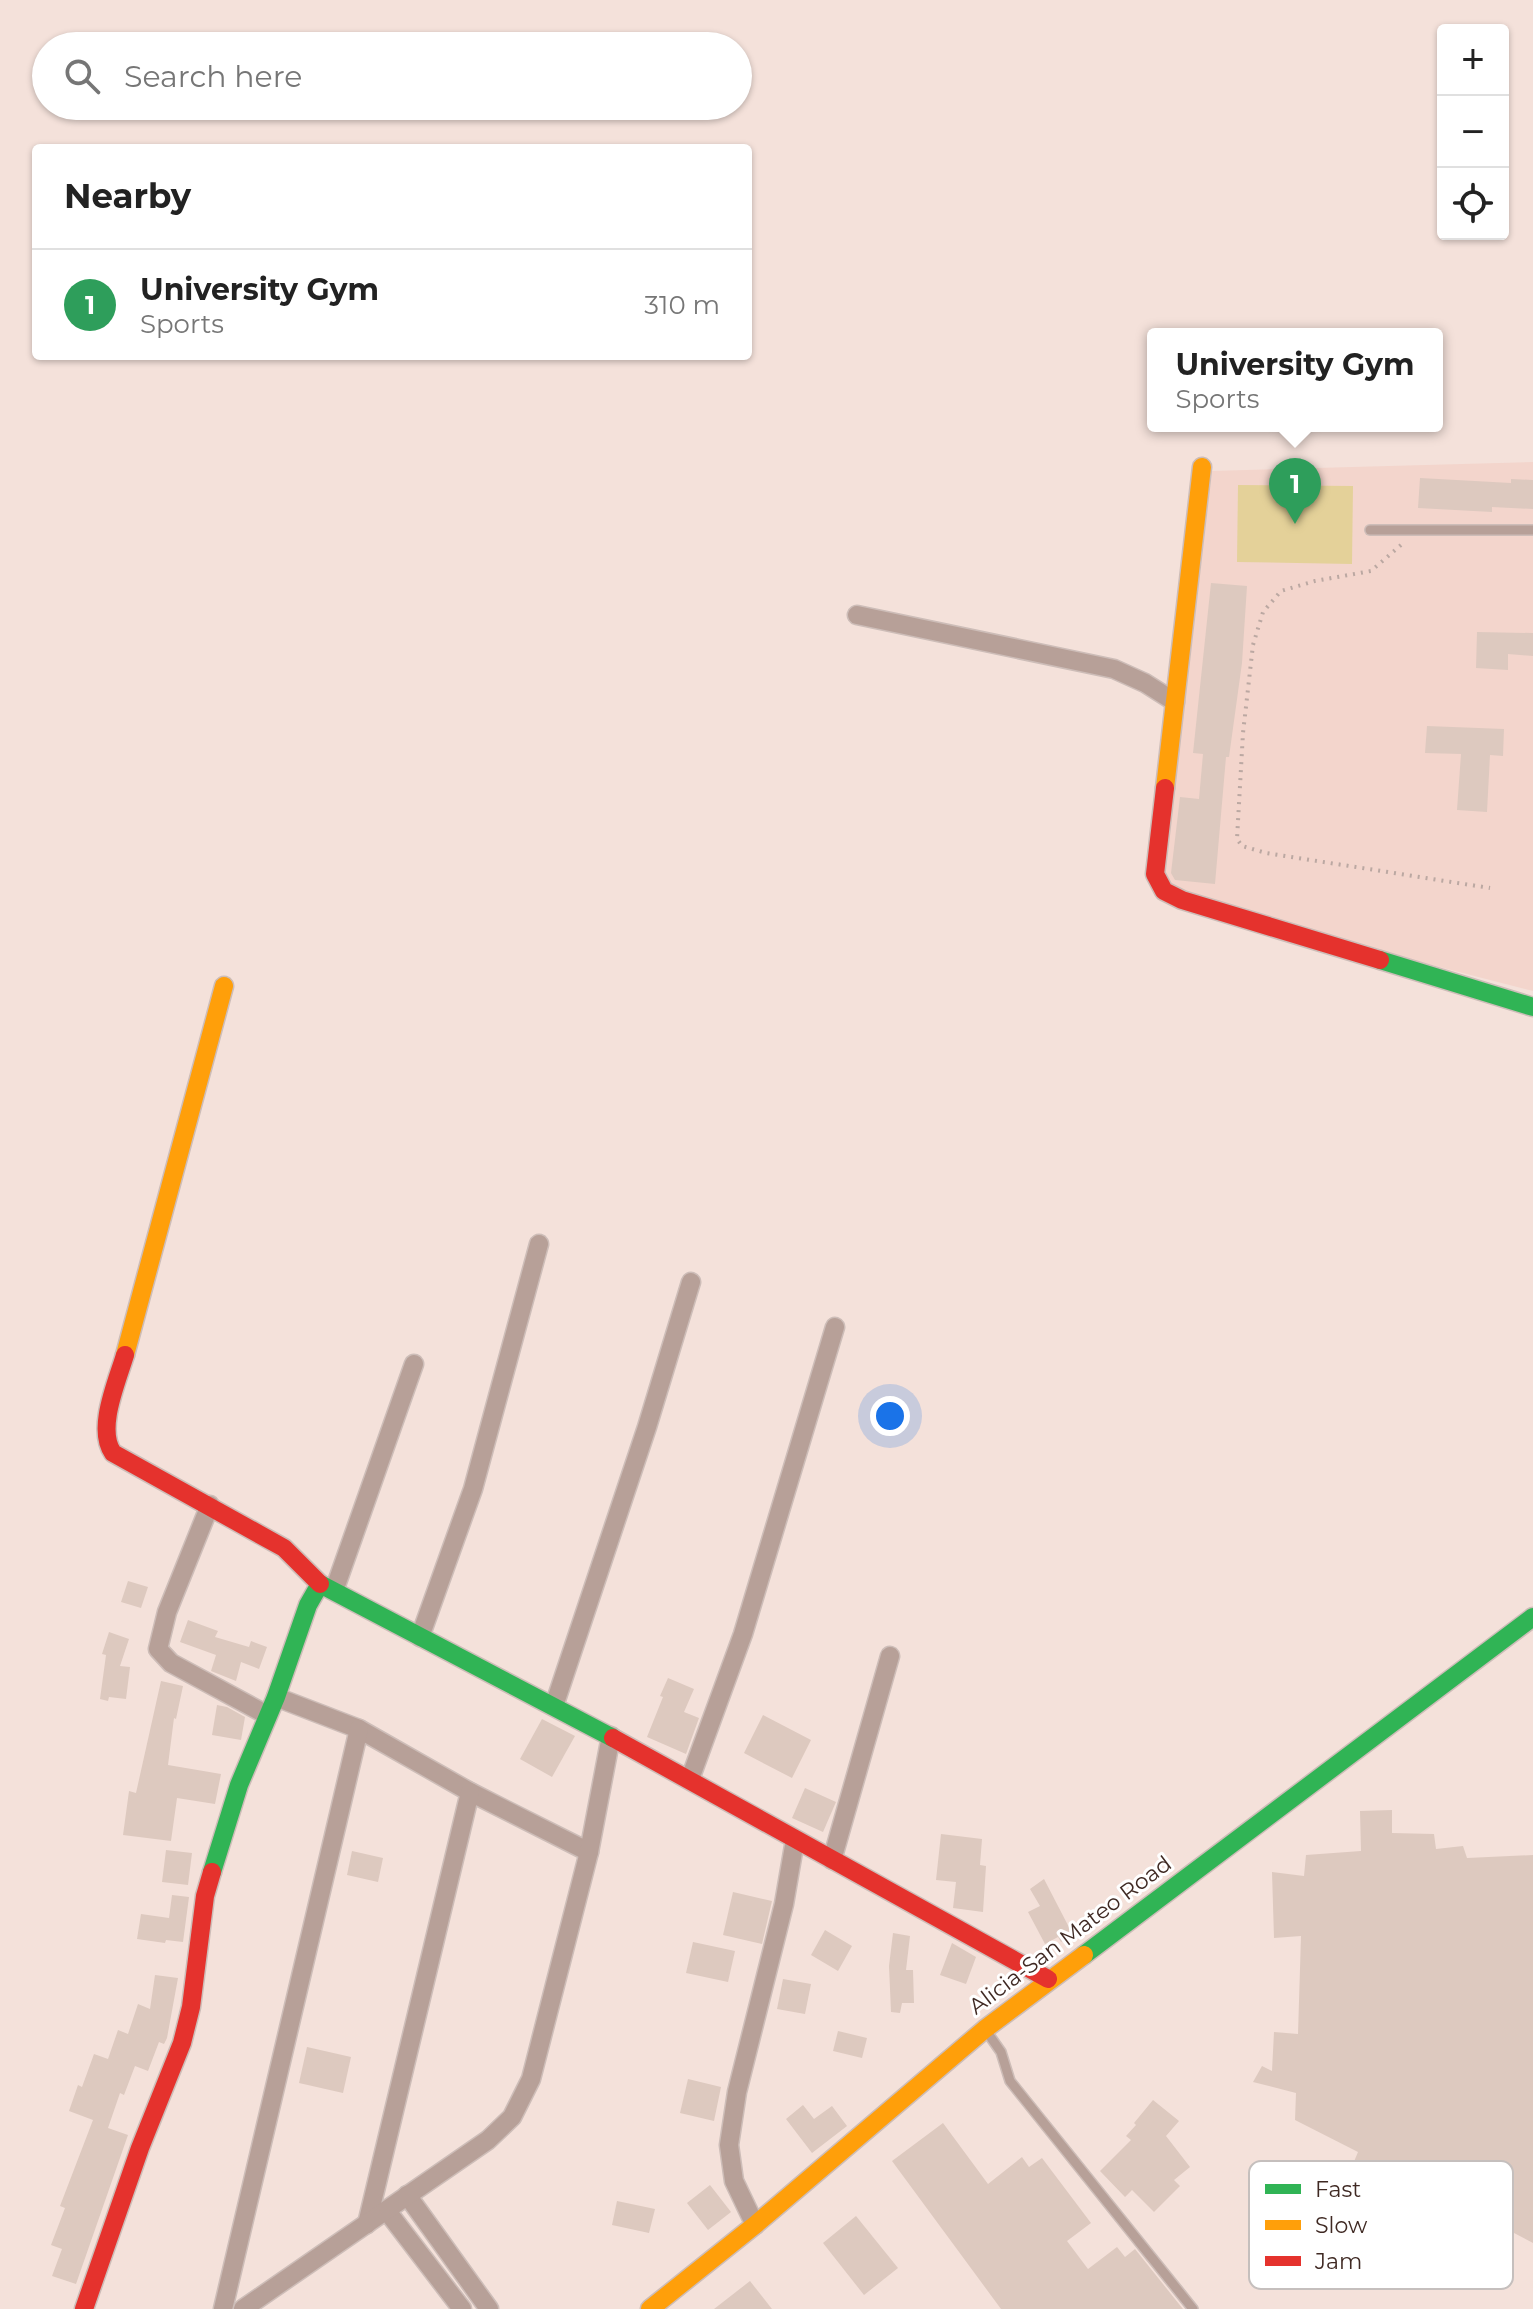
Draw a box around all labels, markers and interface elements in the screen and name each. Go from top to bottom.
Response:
map controls [1437,24,1509,240]
button: + [1437,24,1509,96]
search box [32,32,752,120]
icon: search [60,54,104,98]
text: Search here [124,58,302,95]
button: − [1437,96,1509,168]
button: locate [1437,168,1509,240]
text: Nearby [64,175,191,217]
text: University Gym [140,271,379,308]
text: 1 [85,289,95,321]
text: 310 m [644,289,720,321]
text: Sports [140,308,224,340]
popup [1147,328,1443,432]
text: University Gym [1175,346,1415,383]
text: Sports [1175,383,1259,415]
pin: 1 [1269,458,1321,524]
your location [870,1396,910,1436]
street label: Alicia-San Mateo Road [963,1850,1177,2020]
legend [1249,2161,1513,2289]
text: Fast [1315,2176,1361,2203]
text: Slow [1315,2212,1368,2239]
text: Jam [1314,2248,1362,2275]

